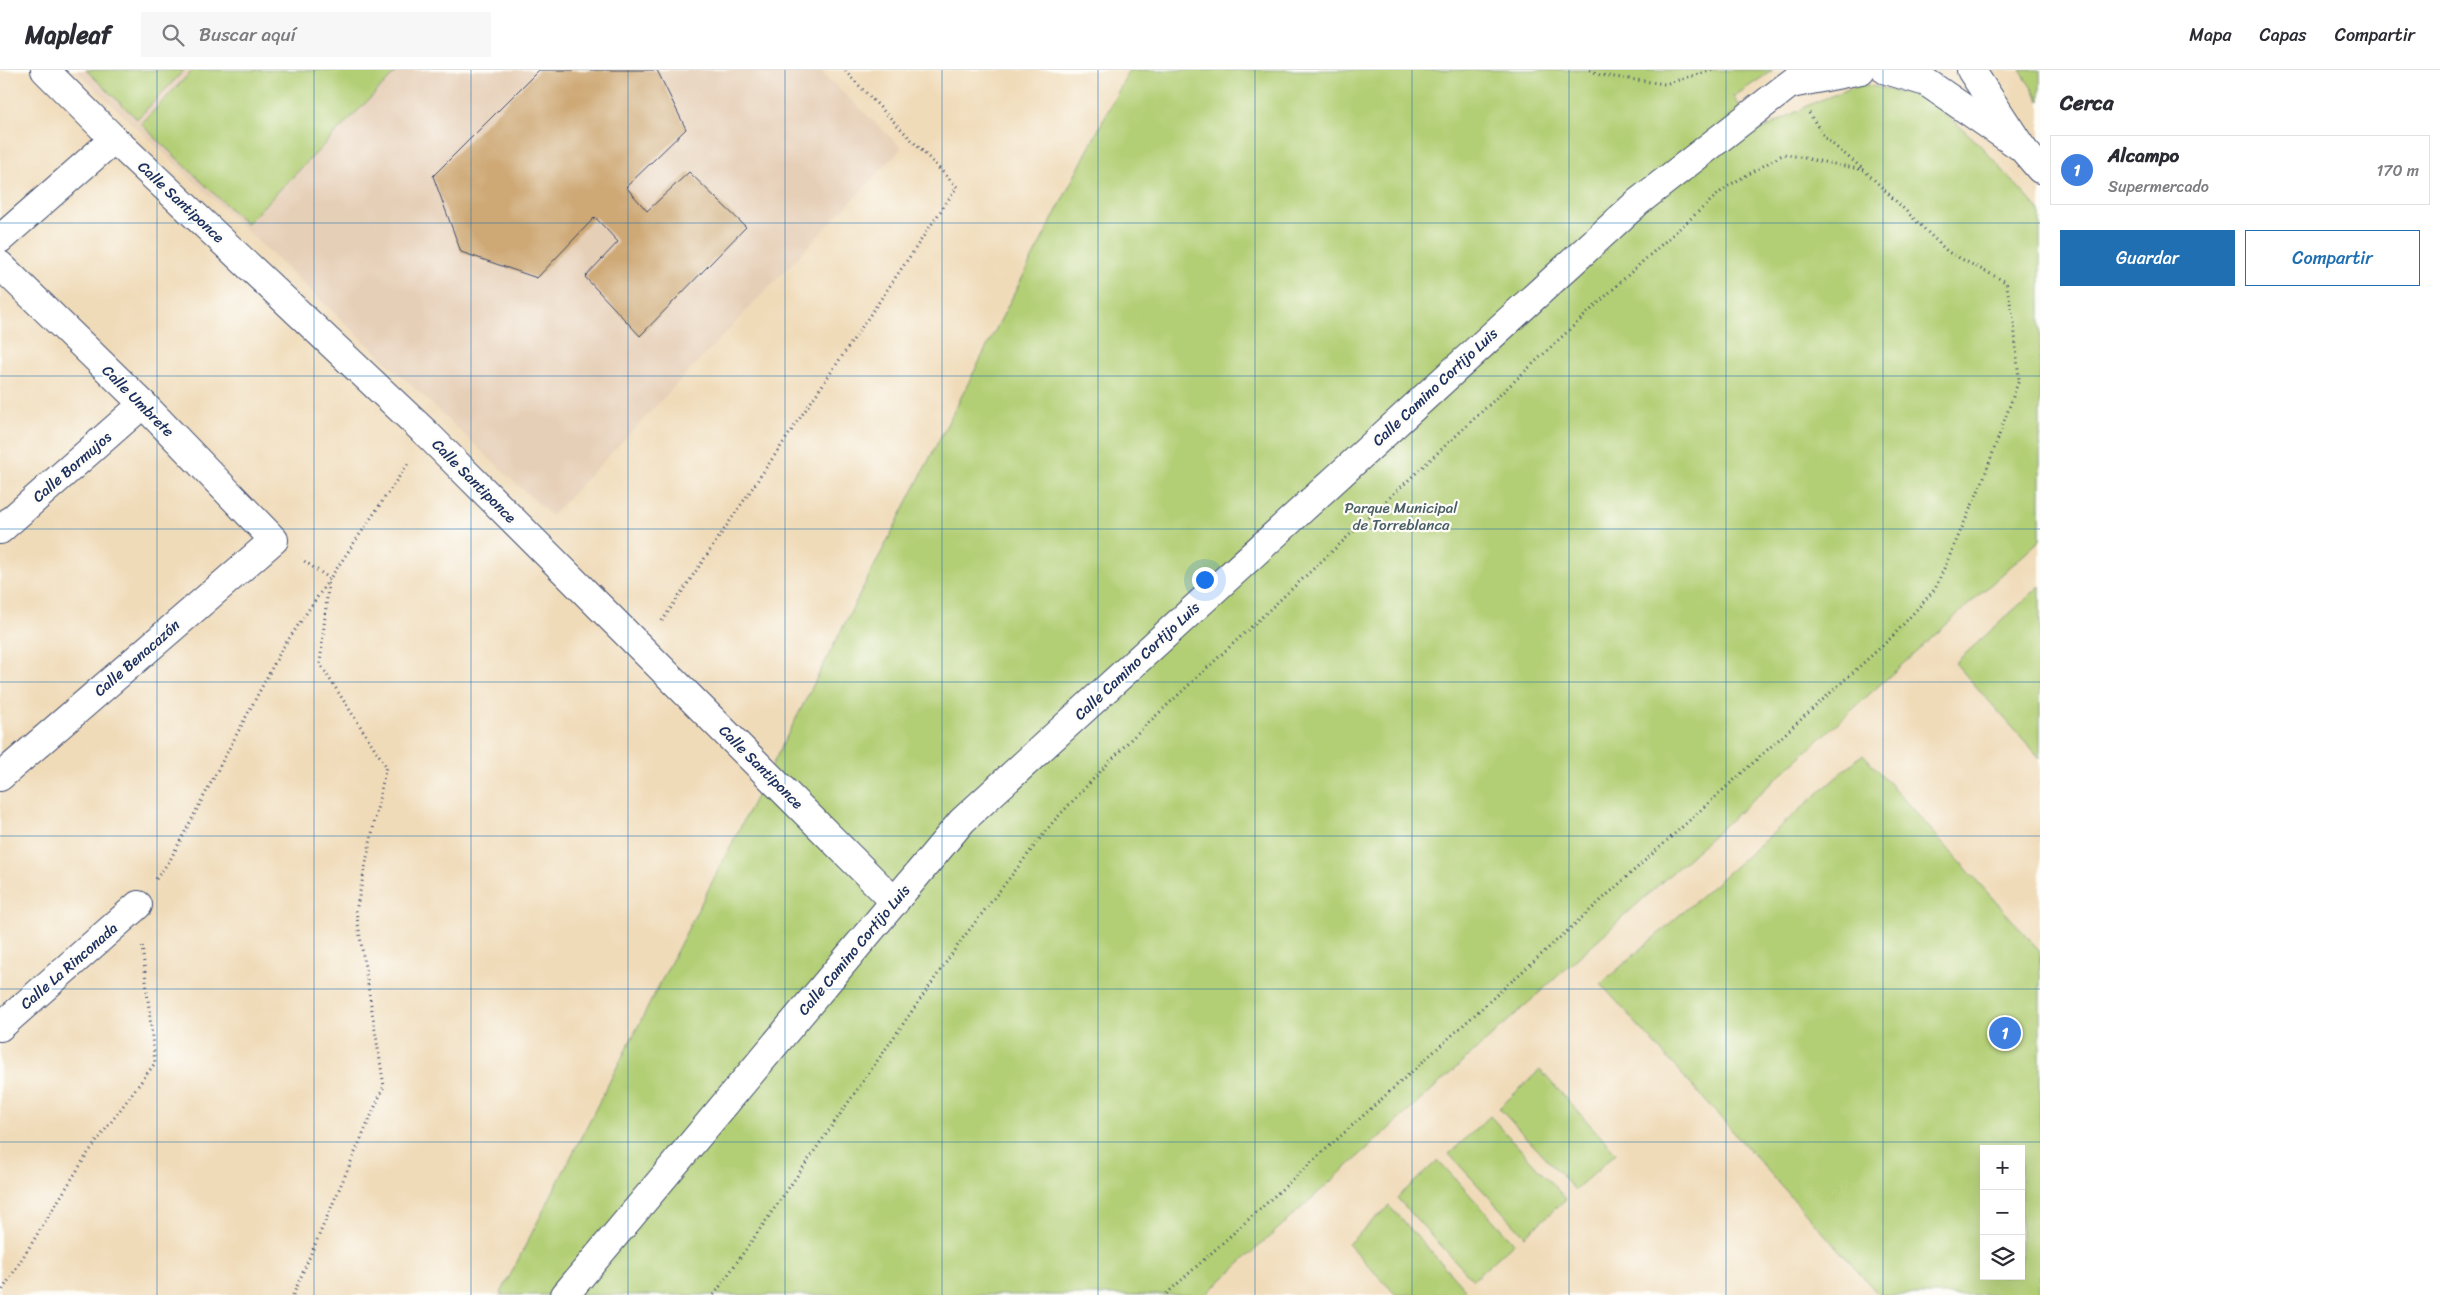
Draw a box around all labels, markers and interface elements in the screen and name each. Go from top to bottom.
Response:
search box [141,12,491,57]
text: Mapleaf [25,14,111,56]
text: Buscar aquí [199,18,296,51]
text: Mapa [2189,19,2232,51]
text: Capas [2260,19,2307,51]
text: Compartir [2335,19,2415,51]
icon: search [159,21,187,49]
text: Cerca [2060,84,2114,122]
text: Alcampo [2108,139,2179,172]
street label: Calle Santiponce [131,155,231,249]
text: 1 [2074,156,2080,185]
text: 170 m [2376,156,2419,185]
text: Supermercado [2108,172,2209,201]
button: Guardar [2060,230,2235,286]
button: Compartir [2245,230,2420,286]
street label: Calle Camino Cortijo Luis [1366,321,1504,453]
street label: Calle Umbrete [96,359,181,444]
street label: Calle Bormujos [26,424,118,509]
street label: Calle Santiponce [425,432,523,530]
park label: Parque Municipal de Torreblanca [1344,495,1458,538]
your location [1192,567,1218,593]
street label: Calle Camino Cortijo Luis [1068,595,1206,727]
street label: Calle Benacazón [88,613,186,703]
street label: Calle Santiponce [712,718,810,816]
street label: Calle Camino Cortijo Luis [791,878,917,1021]
street label: Calle La Rinconada [14,916,124,1016]
pin: 1 [1989,1014,2021,1052]
map controls [1980,1145,2025,1280]
button: + [1980,1145,2025,1190]
button: − [1980,1190,2025,1235]
button: layers [1980,1235,2025,1280]

